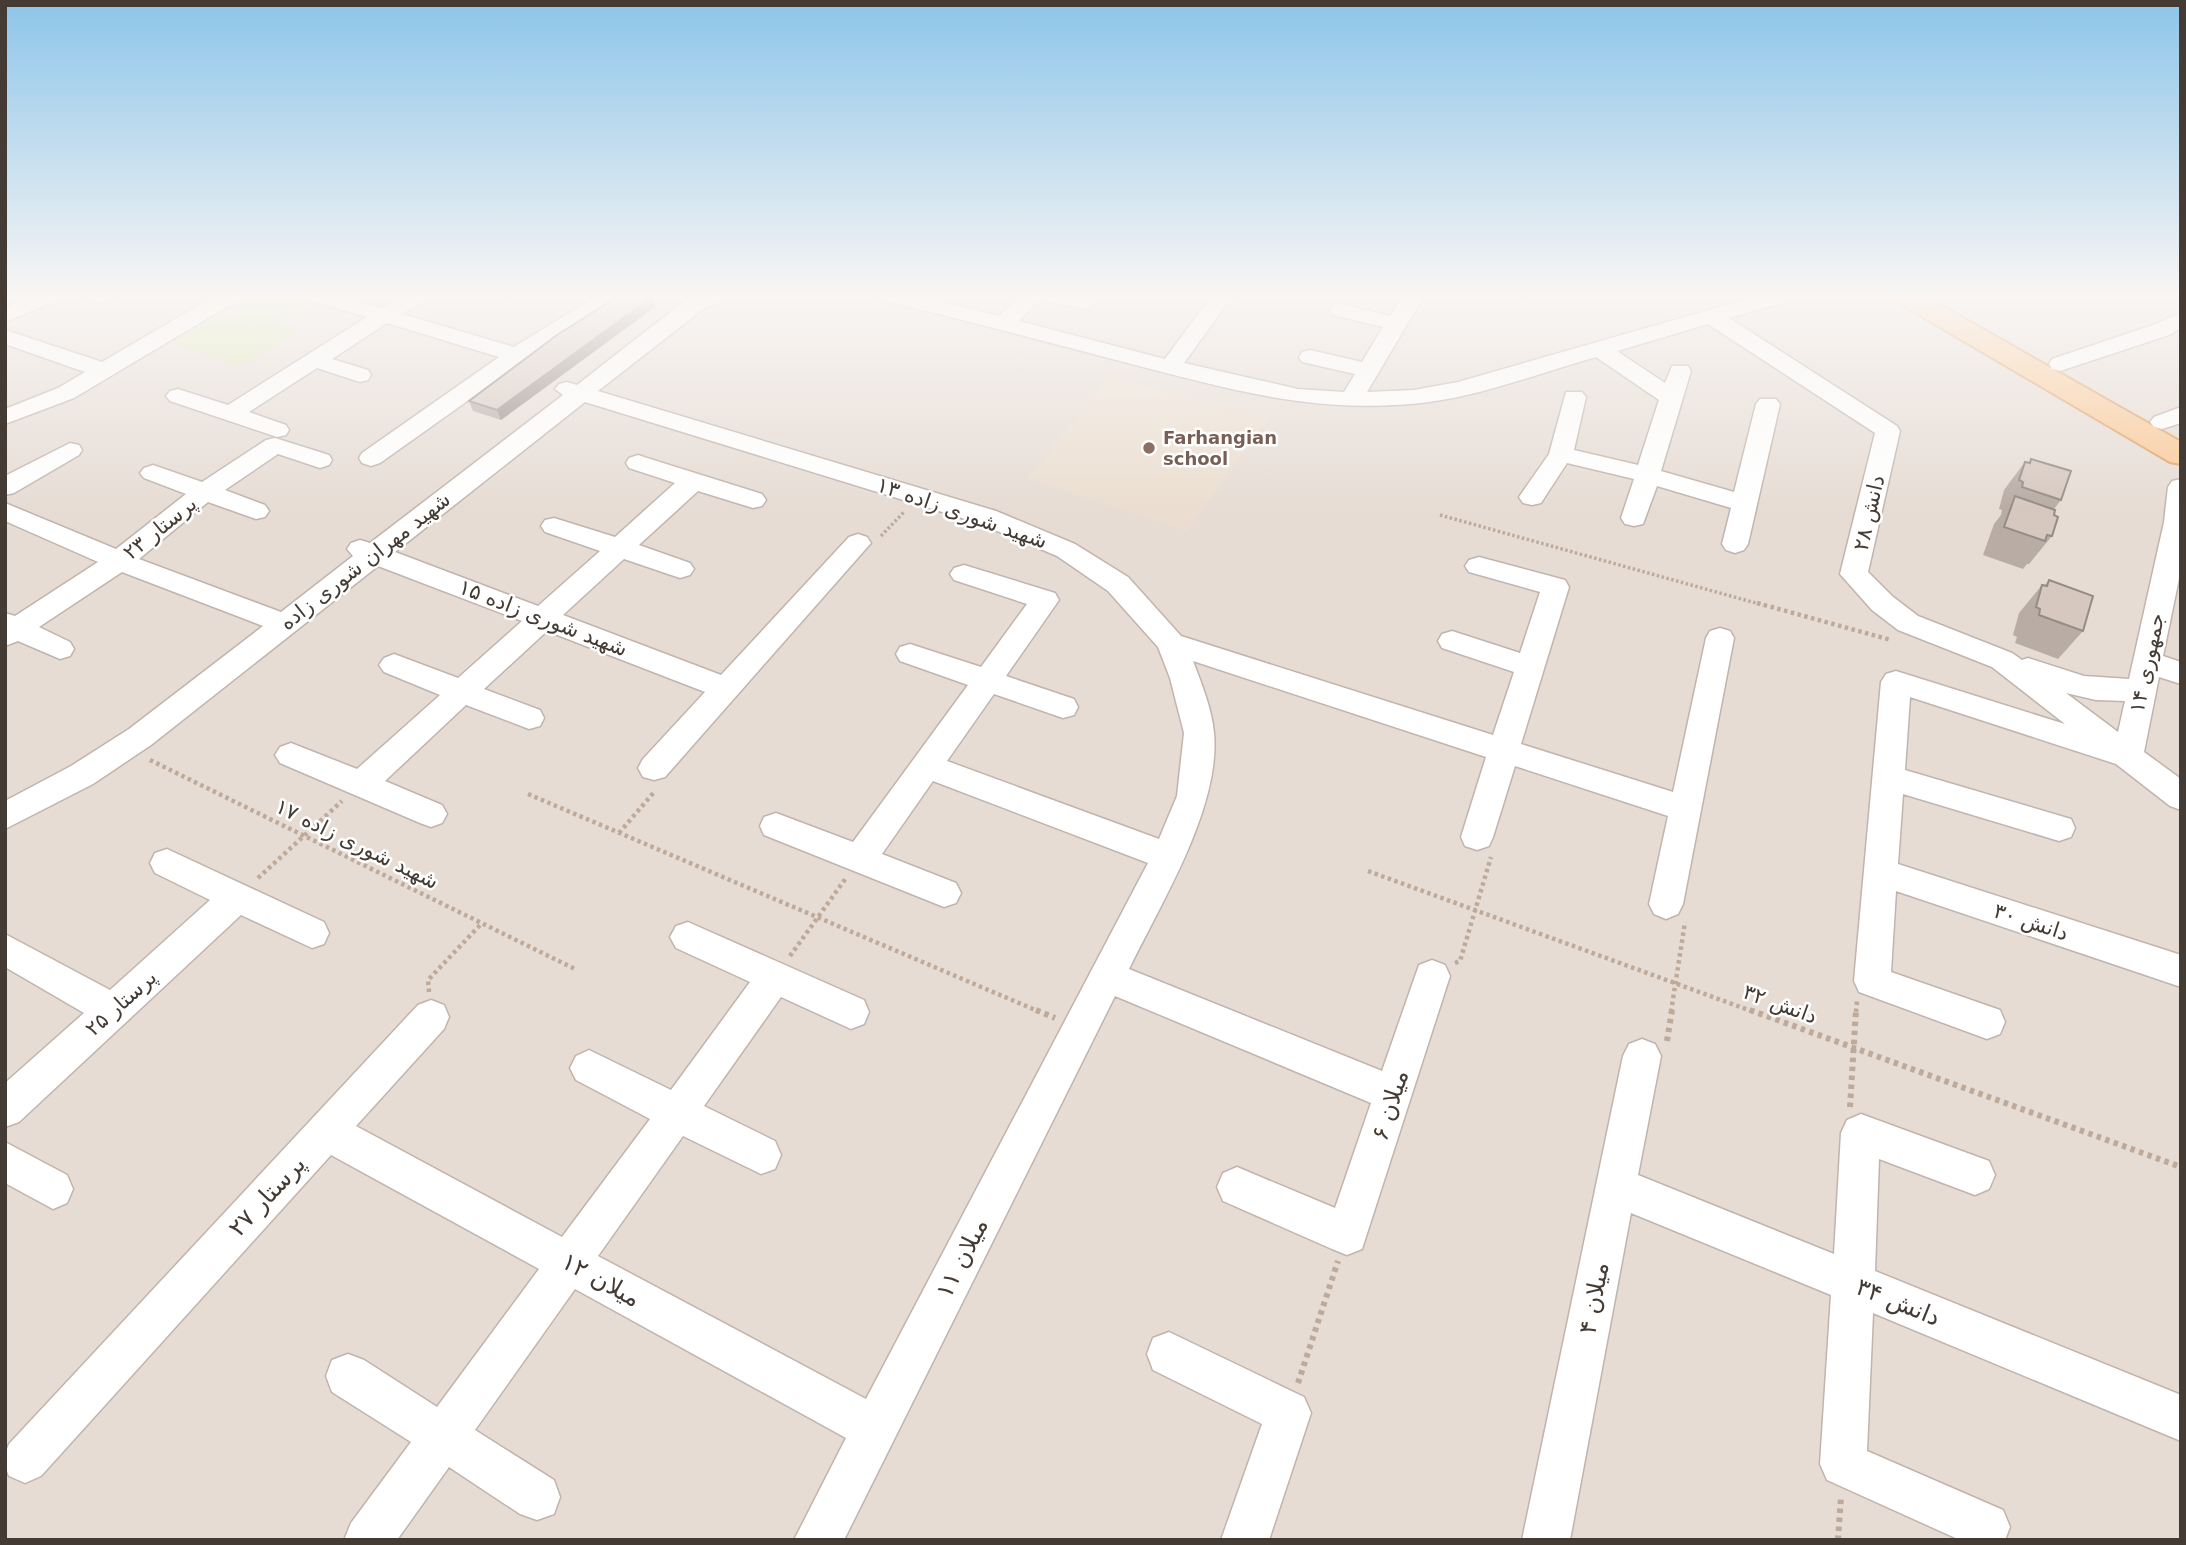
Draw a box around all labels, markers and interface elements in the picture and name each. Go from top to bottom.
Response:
place label: Farhangian school [1163,427,1277,469]
marker: Farhangian school [1141,440,1157,456]
street label: شهید شوری زاده ۱۳ [874,473,1050,553]
street label: دانش ۲۸ [1849,473,1889,553]
street label: شهید مهران شوری زاده [275,487,455,635]
street label: پرستار ۲۳ [119,491,202,565]
street label: شهید شوری زاده ۱۵ [455,575,631,661]
street label: جمهوری ۱۴ [2125,611,2169,715]
street label: شهید شوری زاده ۱۷ [271,794,443,894]
street label: دانش ۳۰ [1991,899,2071,945]
street label: پرستار ۲۵ [81,965,162,1041]
street label: دانش ۳۲ [1740,980,1820,1028]
street label: میلان ۶ [1365,1066,1415,1144]
street label: پرستار ۲۷ [223,1150,311,1242]
street label: میلان ۱۱ [930,1214,994,1302]
street label: میلان ۱۲ [557,1247,645,1313]
street label: میلان ۴ [1573,1260,1615,1336]
street label: دانش ۳۴ [1852,1273,1944,1331]

